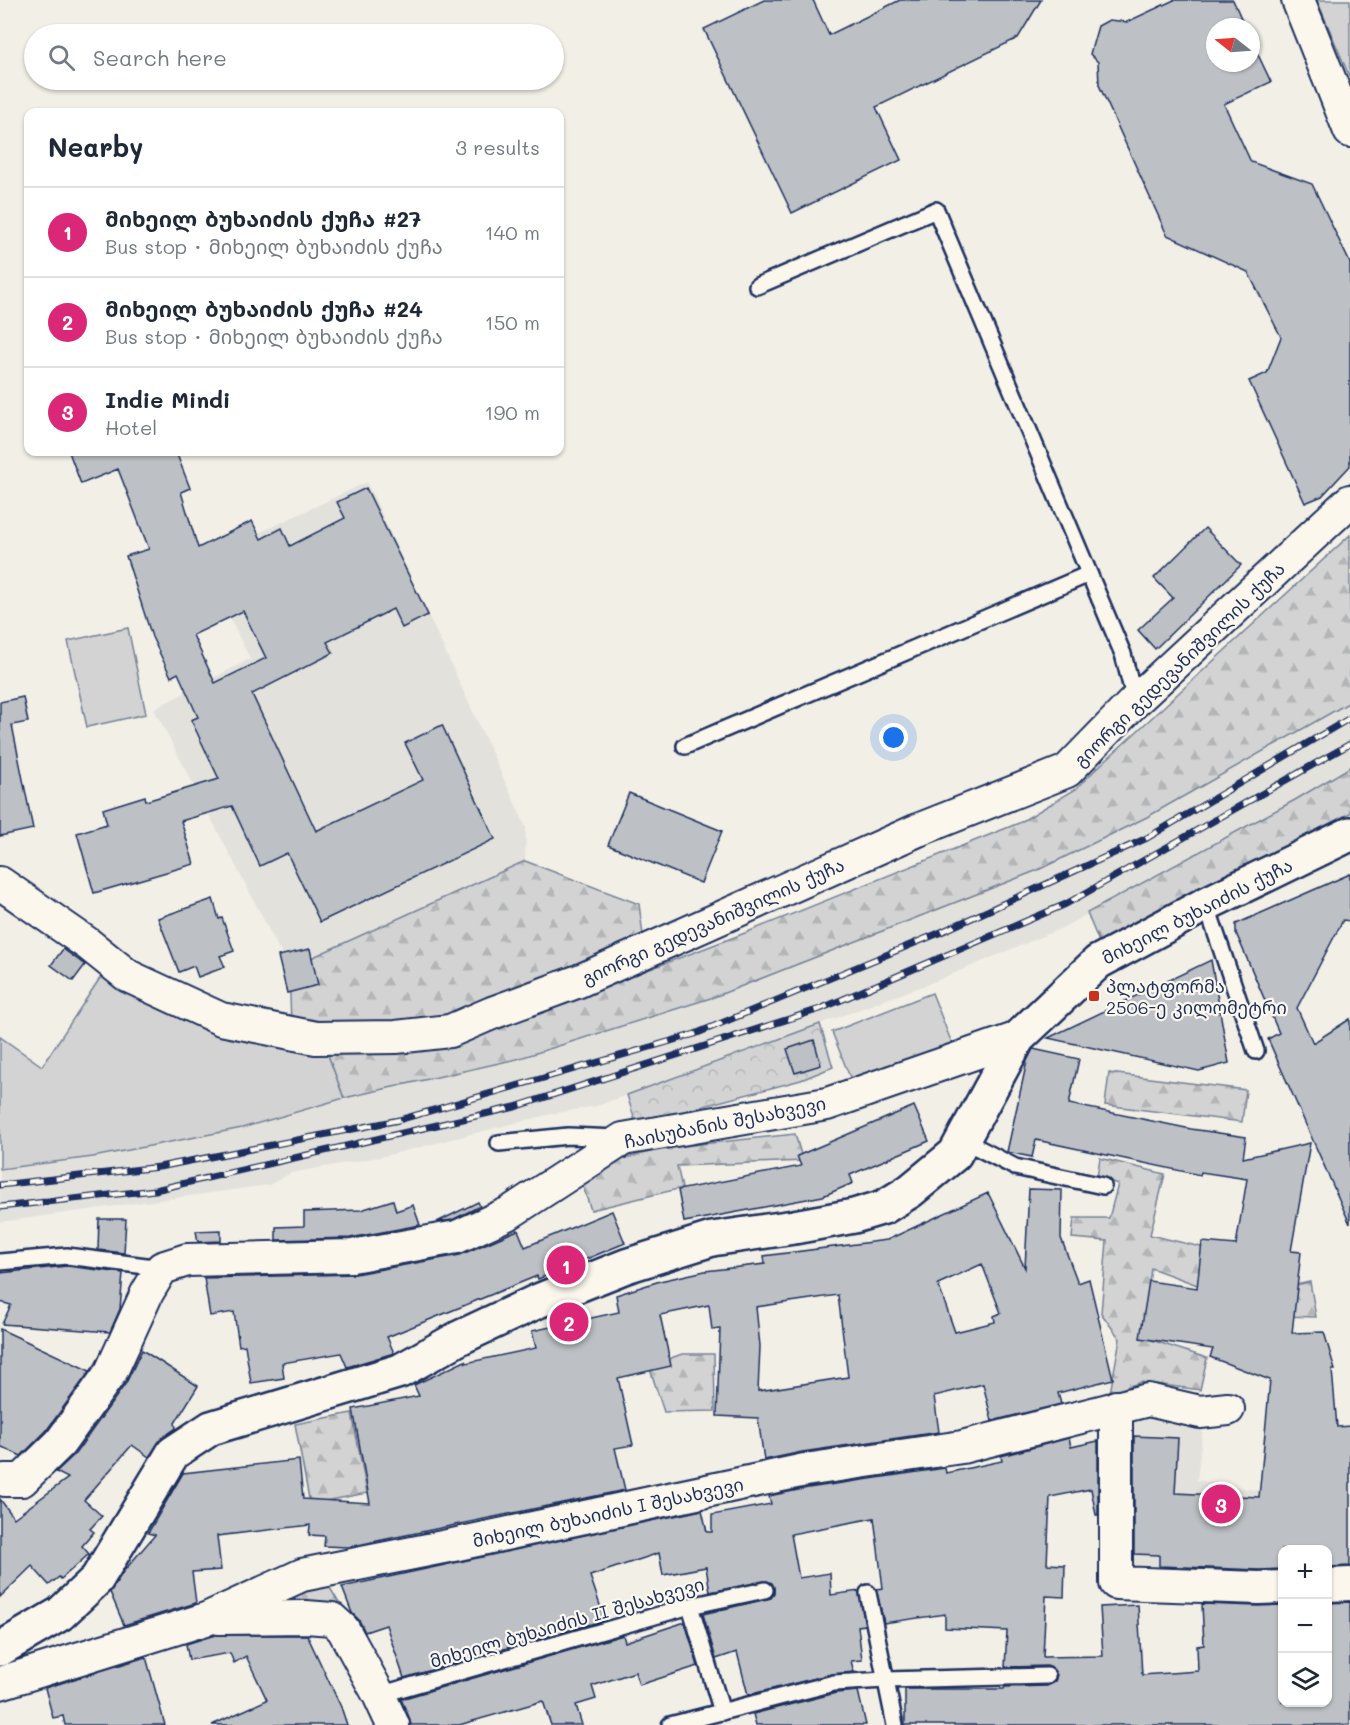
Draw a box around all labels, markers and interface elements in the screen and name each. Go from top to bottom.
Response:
north arrow [1206,18,1260,72]
search box [24,24,564,90]
icon: search [45,41,78,74]
text: Search here [93,43,227,72]
text: Nearby [48,130,143,164]
text: 3 results [455,134,540,160]
text: მიხეილ ბუხაიძის ქუჩა #27 [105,204,421,233]
text: 1 [63,219,72,245]
text: 140 m [485,219,540,245]
text: Bus stop · მიხეილ ბუხაიძის ქუჩა [105,233,443,259]
text: მიხეილ ბუხაიძის ქუჩა #24 [105,294,423,323]
text: 2 [62,309,73,335]
text: 150 m [485,309,540,335]
text: Bus stop · მიხეილ ბუხაიძის ქუჩა [105,323,443,349]
text: Indie Mindi [105,385,230,414]
text: 3 [62,399,74,425]
text: 190 m [485,399,540,425]
text: Hotel [105,414,157,440]
street label: გიორგი გედევანიშვილის ქუჩა [1068,557,1290,771]
your location [879,723,908,752]
street label: გიორგი გედევანიშვილის ქუჩა [578,852,848,990]
street label: მიხეილ ბუხაიძის ქუჩა [1098,852,1296,970]
place label: პლატფორმა 2506-ე კილომეტრი [1106,974,1287,1019]
marker: პლატფორმა 2506-ე კილომეტრი [1087,989,1101,1003]
street label: ჩაისუბანის შესახვევი [622,1091,828,1153]
pin: 1 [546,1242,586,1288]
pin: 2 [550,1300,588,1344]
street label: მიხეილ ბუხაიძის I შესახვევი [470,1472,746,1552]
pin: 3 [1202,1482,1240,1526]
map controls [1278,1545,1332,1707]
button: + [1278,1545,1332,1599]
street label: მიხეილ ბუხაიძის II შესახვევი [427,1571,707,1673]
button: − [1278,1599,1332,1653]
button: layers [1278,1653,1332,1707]

